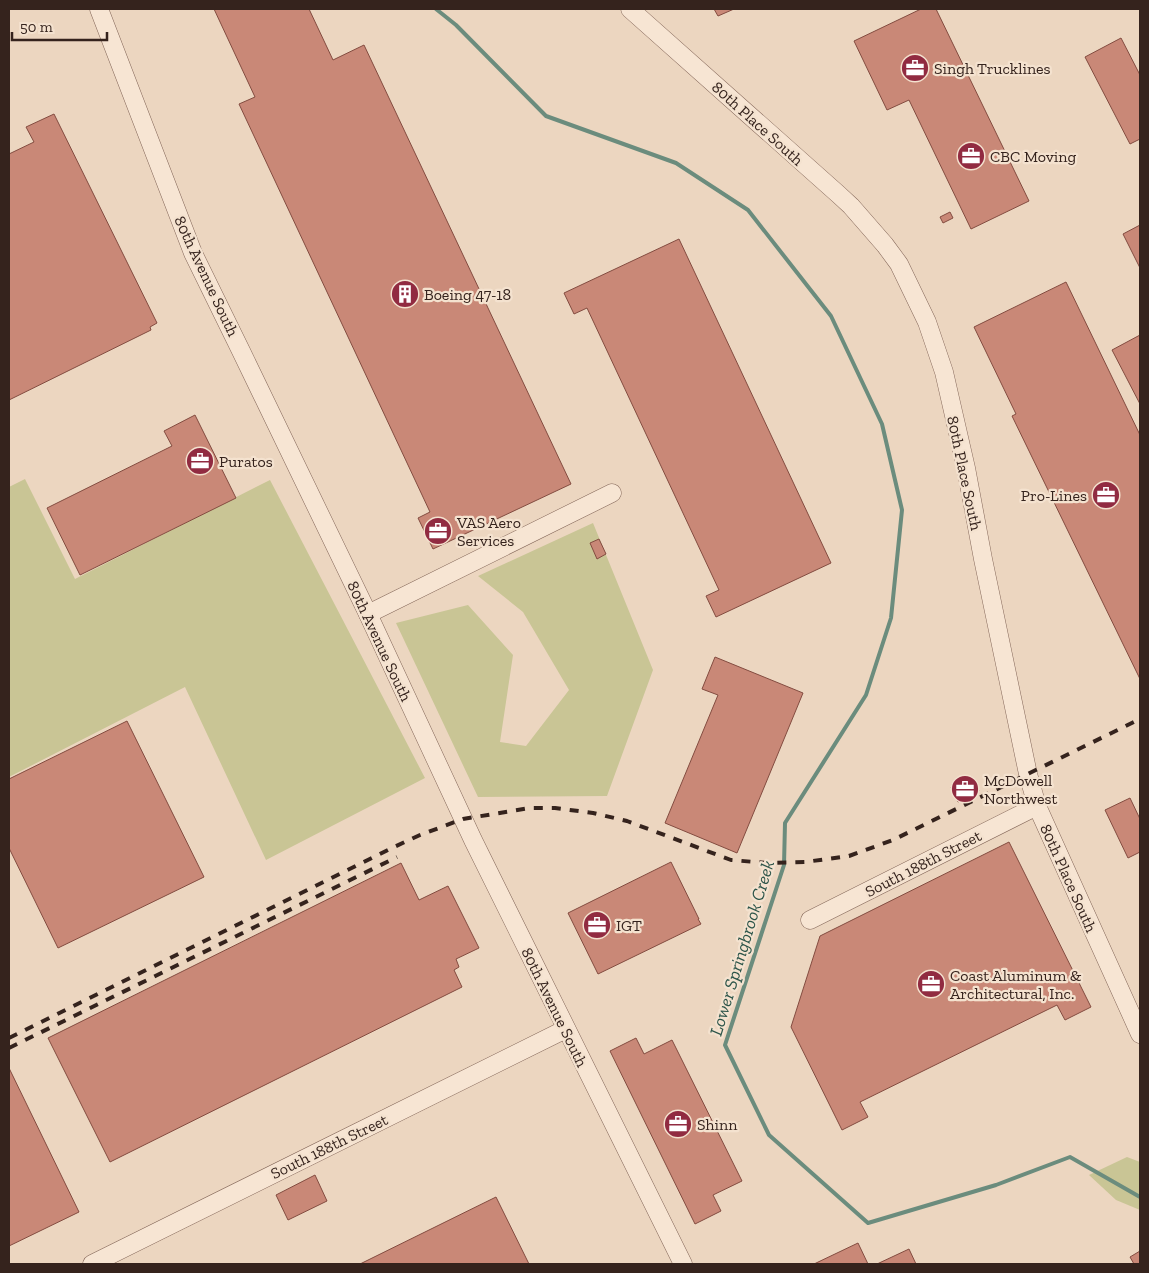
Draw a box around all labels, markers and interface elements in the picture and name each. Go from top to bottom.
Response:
scale bar [12,10,108,42]
text: 50 m [20,18,53,36]
office icon: Singh Trucklines [900,53,930,83]
place label: Singh Trucklines [934,59,1051,78]
street label: 80th Place South [708,77,807,169]
office icon: CBC Moving [956,141,986,171]
place label: CBC Moving [990,147,1076,166]
street label: 80th Avenue South [170,213,243,339]
building icon: Boeing 47-18 [390,279,420,309]
place label: Boeing 47-18 [424,285,511,304]
street label: 80th Place South [943,414,986,532]
office icon: Puratos [185,446,215,476]
place label: Puratos [219,452,273,471]
office icon: Pro-Lines [1091,480,1121,510]
place label: Pro-Lines [1021,486,1087,505]
place label: VAS Aero Services [456,513,521,550]
office icon: VAS Aero Services [423,516,453,546]
street label: 80th Avenue South [343,578,416,704]
place label: McDowell Northwest [984,771,1058,808]
office icon: McDowell Northwest [950,774,980,804]
street label: 80th Place South [1036,821,1101,935]
street label: South 188th Street [862,826,985,901]
water label: Lower Springbrook Creek [705,858,779,1038]
office icon: IGT [582,910,612,940]
place label: IGT [616,916,642,935]
street label: 80th Avenue South [517,944,592,1070]
place label: Coast Aluminum & Architectural, Inc. [950,966,1082,1003]
office icon: Coast Aluminum & Architectural, Inc. [916,969,946,999]
office icon: Shinn [663,1109,693,1139]
street label: South 188th Street [268,1110,391,1183]
place label: Shinn [697,1115,738,1134]

